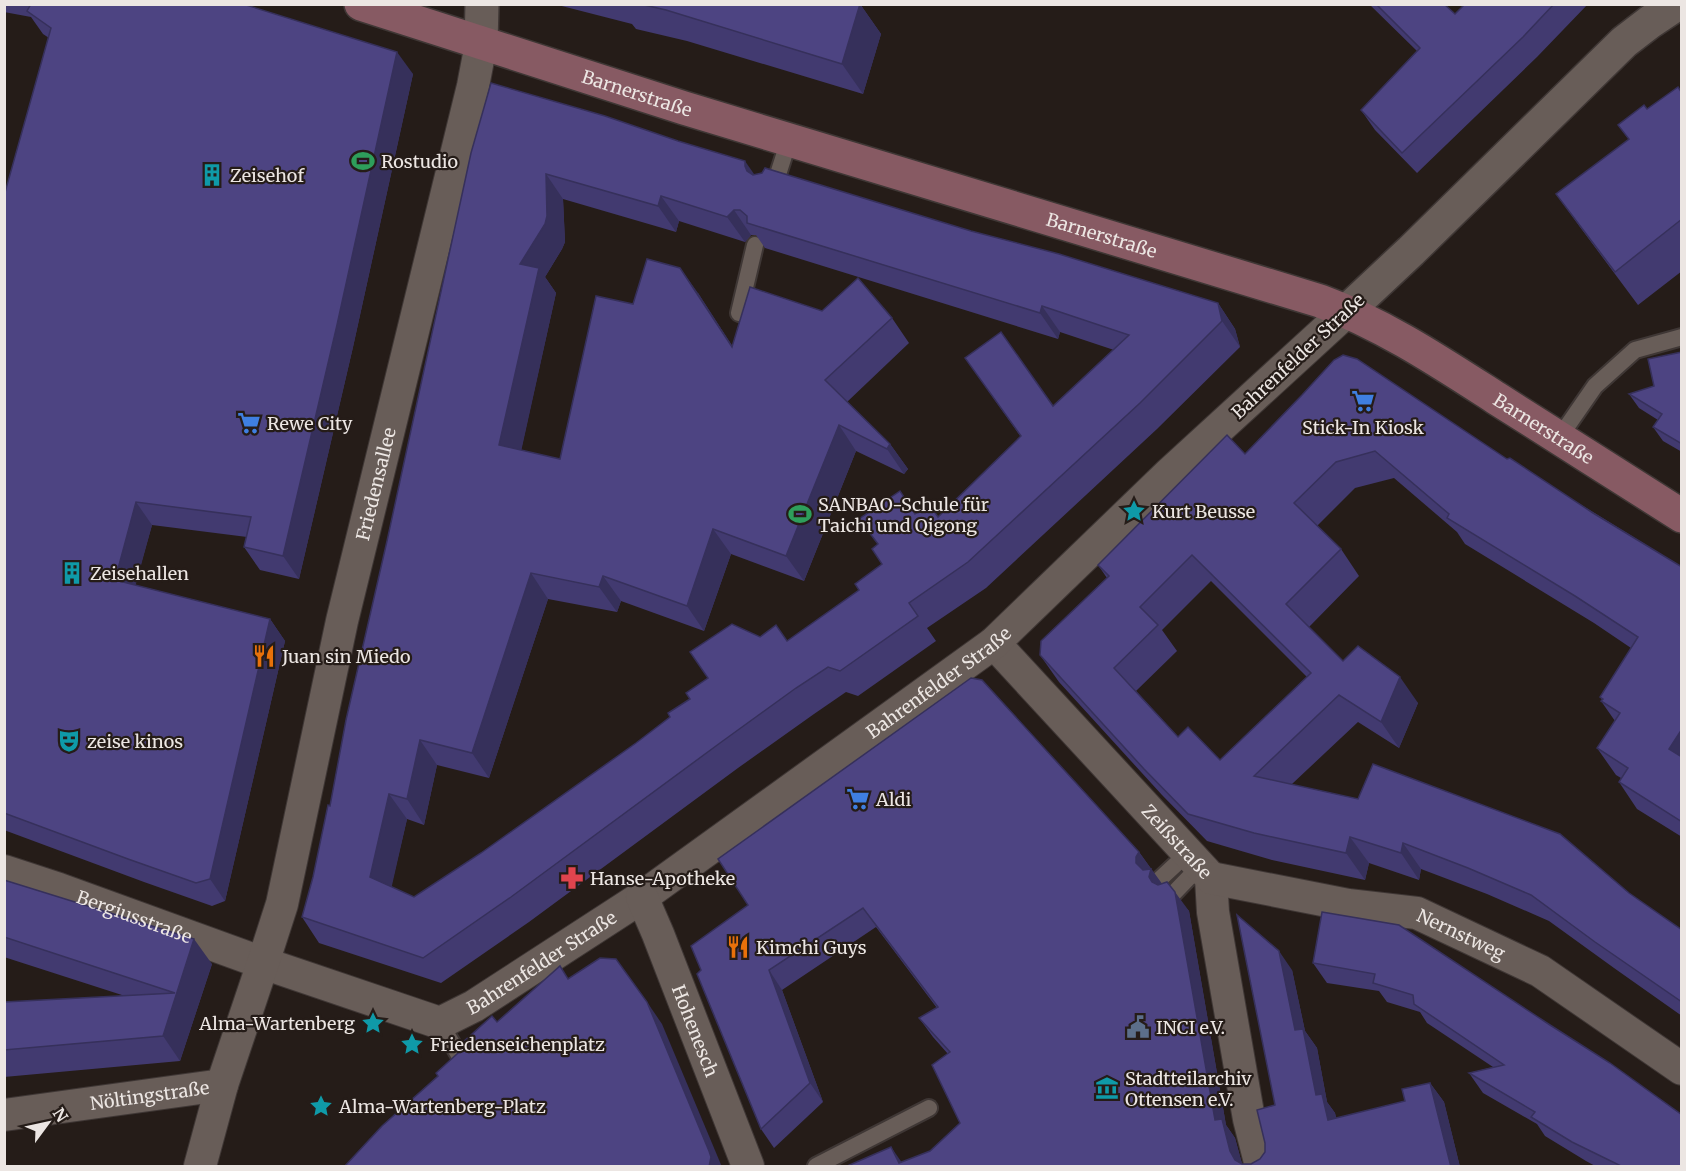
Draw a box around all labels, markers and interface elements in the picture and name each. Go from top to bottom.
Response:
street label: Barnerstraße [579,64,695,121]
sports icon: Rostudio [350,148,376,174]
place label: Rostudio [381,150,458,173]
building icon: Zeisehof [199,162,225,188]
place label: Zeisehof [230,164,305,187]
street label: Barnerstraße [1044,207,1160,262]
street label: Bahrenfelder Straße [1227,288,1369,424]
supermarket icon: Stick-In Kiosk [1350,388,1376,414]
street label: Barnerstraße [1489,388,1598,469]
supermarket icon: Rewe City [236,410,262,436]
place label: Rewe City [267,412,353,435]
place label: Stick-In Kiosk [1302,416,1424,439]
street label: Friedensallee [351,425,400,543]
place label: SANBAO-Schule für Taichi und Qigong [818,493,989,537]
place icon: Kurt Beusse [1121,498,1147,524]
place label: Kurt Beusse [1152,500,1255,523]
sports icon: SANBAO-Schule für Taichi und Qigong [787,501,813,527]
building icon: Zeisehallen [59,560,85,586]
place label: Zeisehallen [90,562,189,585]
street label: Bahrenfelder Straße [862,622,1016,743]
restaurant icon: Juan sin Miedo [251,643,277,669]
place label: Juan sin Miedo [281,645,410,668]
theatre icon: zeise kinos [56,728,82,754]
place label: zeise kinos [87,730,183,753]
supermarket icon: Aldi [845,786,871,812]
place label: Aldi [875,788,911,811]
street label: Zeißstraße [1137,799,1217,883]
pharmacy icon: Hanse-Apotheke [559,865,585,891]
place label: Hanse-Apotheke [590,867,735,890]
street label: Bergiusstraße [73,885,195,948]
street label: Nernstweg [1413,903,1509,965]
street label: Bahrenfelder Straße [463,905,620,1019]
restaurant icon: Kimchi Guys [725,934,751,960]
place label: Kimchi Guys [756,936,867,959]
street label: Hohenesch [667,981,724,1080]
place icon: Alma-Wartenberg [360,1010,386,1036]
place label: Alma-Wartenberg [198,1012,355,1035]
public building icon: INCI e.V. [1125,1014,1151,1040]
place label: INCI e.V. [1156,1016,1225,1039]
place icon: Friedenseichenplatz [399,1031,425,1057]
place label: Friedenseichenplatz [430,1033,605,1056]
place label: Stadtteilarchiv Ottensen e.V. [1125,1067,1252,1111]
street label: Nöltingstraße [89,1075,211,1115]
museum icon: Stadtteilarchiv Ottensen e.V. [1094,1075,1120,1101]
north arrow [18,1093,78,1153]
place icon: Alma-Wartenberg-Platz [308,1093,334,1119]
place label: Alma-Wartenberg-Platz [338,1095,546,1118]
text: N [49,1104,73,1126]

